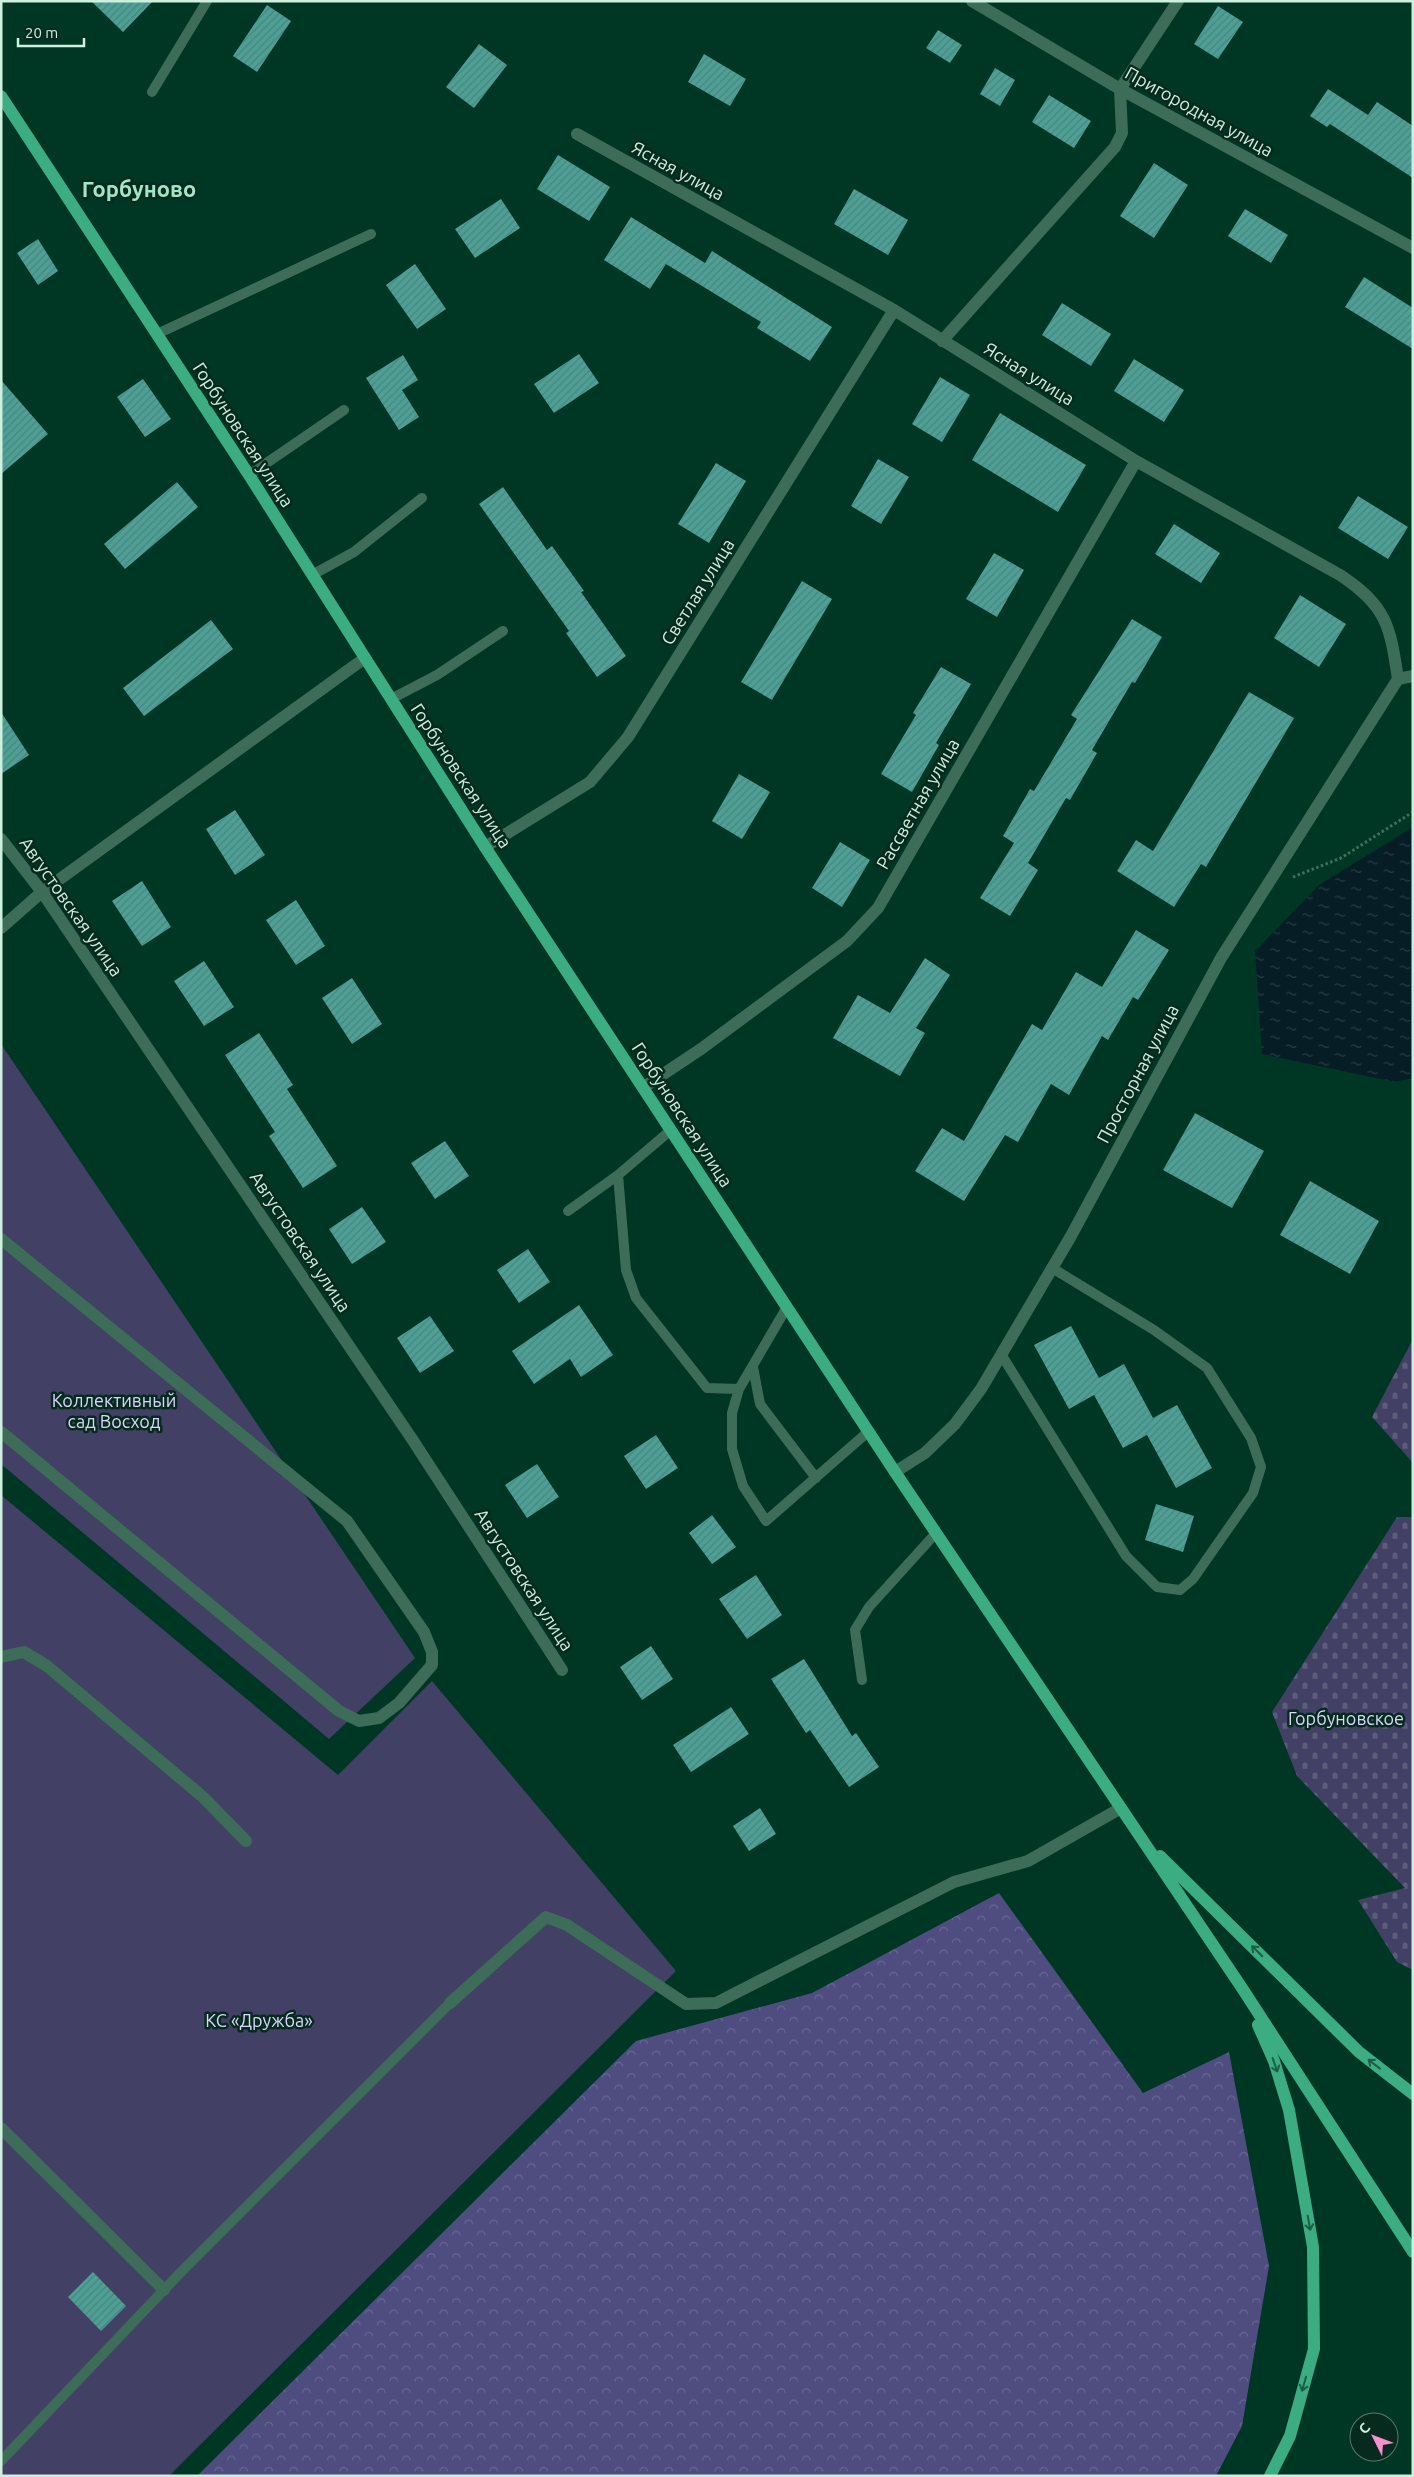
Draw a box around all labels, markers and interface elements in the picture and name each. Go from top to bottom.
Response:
scale bar [18,15,84,47]
text: 20 m [25,24,58,41]
street label: Пригородная улица [1122,62,1277,160]
street label: Ясная улица [629,137,728,204]
district label: Горбуново [82,176,196,201]
street label: Ясная улица [981,338,1078,409]
street label: Горбуновская улица [190,358,298,510]
street label: Светлая улица [657,535,738,648]
street label: Горбуновская улица [408,699,516,851]
street label: Рассветная улица [872,735,963,872]
street label: Августовская улица [16,833,127,980]
street label: Просторная улица [1092,1001,1182,1146]
street label: Горбуновская улица [629,1038,737,1190]
street label: Августовская улица [246,1167,355,1315]
park label: Коллективный сад Восход [52,1390,176,1431]
street label: Августовская улица [472,1505,578,1654]
park label: Горбуновское [1288,1708,1404,1728]
one-way arrow [1251,1945,1263,1958]
park label: КС «Дружба» [205,2010,313,2030]
one-way arrow [1271,2057,1280,2072]
one-way arrow [1367,2059,1381,2069]
one-way arrow [1304,2215,1314,2231]
one-way arrow [1299,2376,1309,2392]
north arrow [1349,2412,1399,2462]
text: С [1355,2420,1373,2437]

